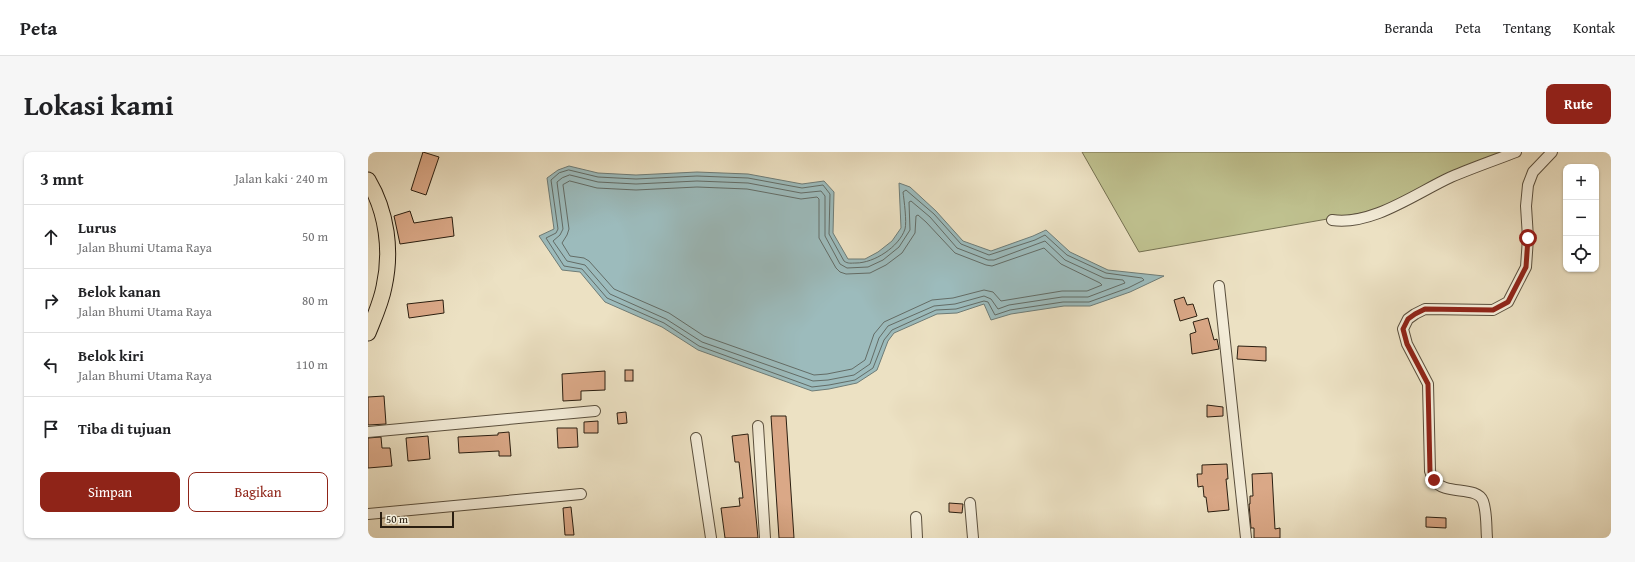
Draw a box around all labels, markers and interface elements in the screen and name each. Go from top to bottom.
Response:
text: Peta [20,14,57,42]
text: Beranda [1385,18,1433,38]
text: Peta [1455,18,1481,38]
text: Tentang [1503,18,1551,38]
text: Kontak [1573,18,1615,38]
text: Lokasi kami [24,84,174,125]
button: Rute [1546,84,1611,124]
map controls [1563,164,1599,272]
button: + [1563,164,1599,200]
text: 3 mnt [40,166,84,191]
text: Jalan kaki · 240 m [235,169,328,188]
button: − [1563,200,1599,236]
text: Lurus [78,217,116,238]
icon: ahead [40,226,62,248]
text: 50 m [302,227,328,246]
route start [1519,229,1537,247]
button: locate [1563,236,1599,272]
text: Jalan Bhumi Utama Raya [78,238,212,257]
text: Belok kanan [78,281,161,302]
icon: right [40,290,62,312]
text: 80 m [302,291,328,310]
text: Jalan Bhumi Utama Raya [78,302,212,321]
text: Belok kiri [78,345,144,366]
icon: left [40,354,62,376]
text: 110 m [296,355,328,374]
text: Jalan Bhumi Utama Raya [78,366,212,385]
icon: arrive [40,418,62,440]
text: Tiba di tujuan [78,418,171,439]
route end [1425,471,1443,489]
button: Simpan [40,472,180,512]
button: Bagikan [188,472,328,512]
scale bar [380,510,454,529]
text: 50 m [386,511,408,527]

